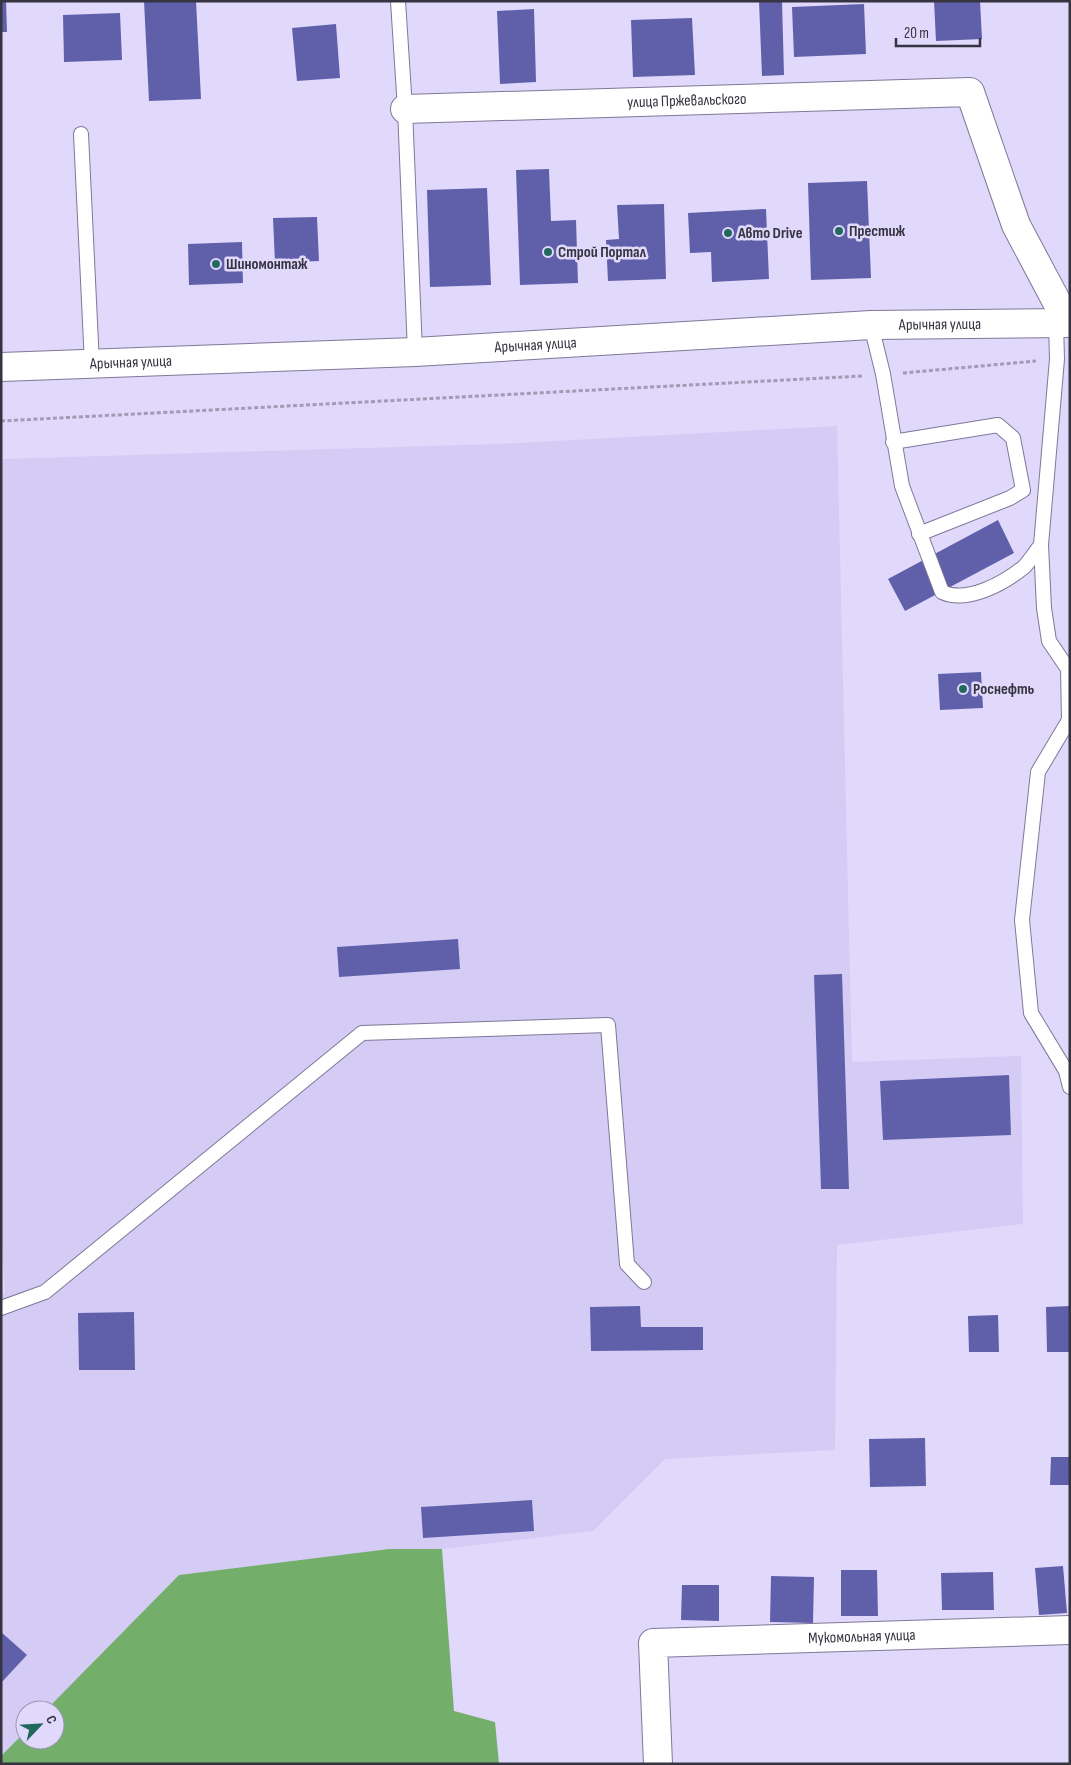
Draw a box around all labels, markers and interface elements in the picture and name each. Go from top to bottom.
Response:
scale bar [896,15,980,47]
text: 20 m [904,24,929,43]
street label: улица Пржевальского [627,89,747,112]
place label: Престиж [849,222,906,241]
place label: Авто Drive [737,224,803,243]
marker: Престиж [833,225,845,237]
marker: Авто Drive [722,227,734,239]
place label: Строй Портал [558,243,647,262]
marker: Строй Портал [542,246,554,258]
place label: Шиномонтаж [226,255,308,274]
marker: Шиномонтаж [210,258,222,270]
street label: Арычная улица [898,314,981,334]
street label: Арычная улица [493,333,577,357]
street label: Арычная улица [88,351,172,373]
place label: Роснефть [973,680,1035,699]
marker: Роснефть [957,683,969,695]
street label: Мукомольная улица [808,1625,916,1648]
north arrow [15,1700,65,1750]
text: С [42,1713,61,1727]

